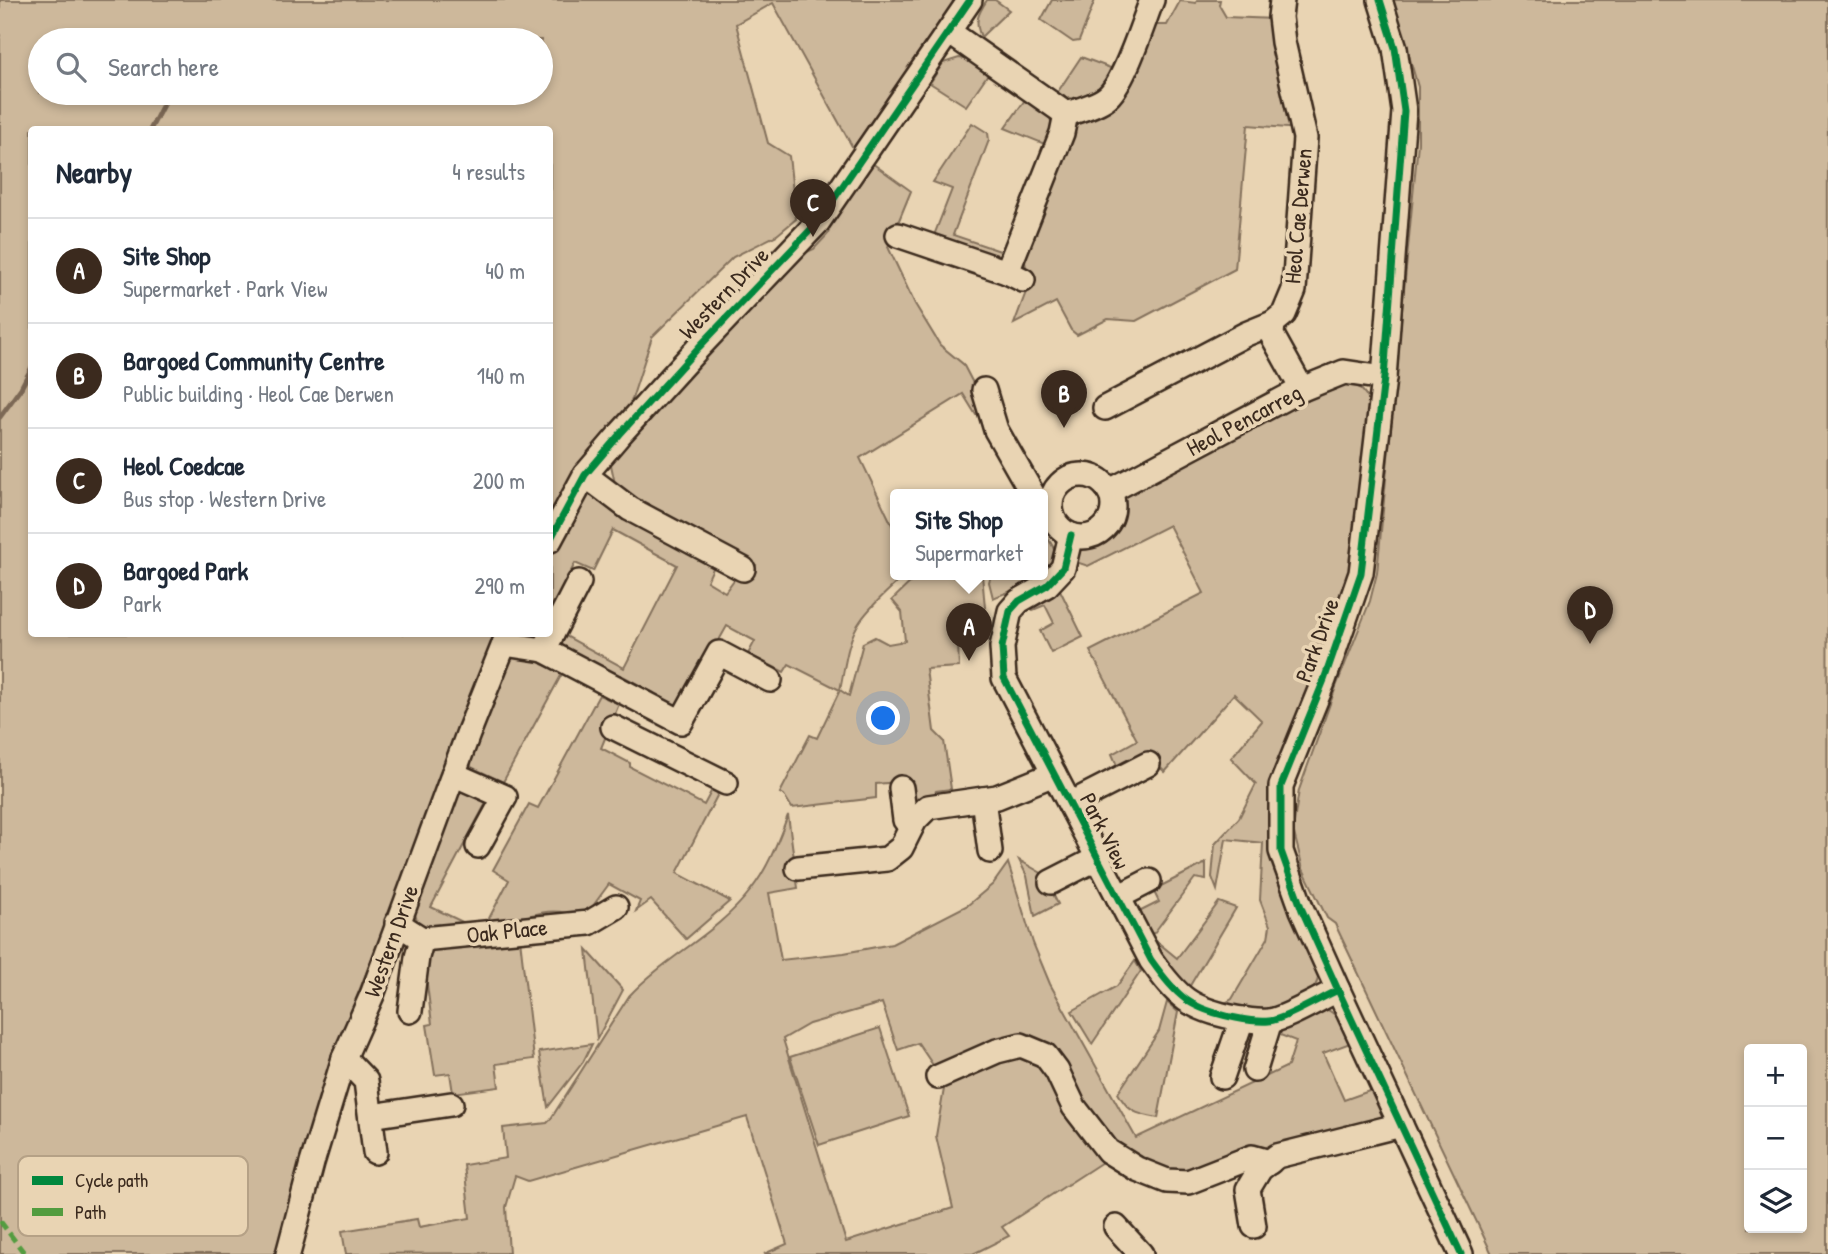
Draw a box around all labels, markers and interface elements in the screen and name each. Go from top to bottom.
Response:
search box [28,28,553,105]
icon: search [52,48,90,86]
text: Search here [108,49,219,84]
street label: Heol Cae Derwen [1276,147,1319,285]
text: Nearby [56,152,132,192]
text: 4 results [452,156,525,187]
pin: C [790,179,836,237]
text: Site Shop [123,238,211,273]
street label: Western Drive [672,240,775,346]
text: A [73,255,85,286]
text: 40 m [485,255,525,286]
text: Supermarket · Park View [123,273,328,304]
text: Bargoed Community Centre [123,343,385,378]
text: B [73,360,85,391]
text: 140 m [477,360,525,391]
pin: B [1041,370,1087,428]
street label: Heol Pencarreg [1181,376,1307,463]
text: Public building · Heol Cae Derwen [123,378,394,409]
text: Heol Coedcae [123,448,245,483]
text: C [73,465,85,496]
text: 200 m [473,465,525,496]
text: Bus stop · Western Drive [123,483,326,514]
popup [890,489,1048,580]
text: Site Shop [915,502,1003,537]
text: Supermarket [915,537,1023,568]
text: Bargoed Park [123,553,248,588]
text: D [74,570,84,601]
text: 290 m [475,570,525,601]
pin: D [1567,586,1613,644]
text: Park [123,588,161,619]
street label: Park Drive [1287,594,1346,686]
pin: A [946,603,992,661]
your location [866,701,900,735]
street label: Park View [1073,787,1138,874]
street label: Western Drive [356,881,425,1001]
street label: Oak Place [465,911,549,950]
map controls [1744,1044,1807,1233]
button: + [1744,1044,1807,1107]
button: − [1744,1107,1807,1170]
legend [18,1156,248,1236]
text: Cycle path [75,1167,148,1193]
button: layers [1744,1170,1807,1233]
text: Path [75,1199,106,1225]

